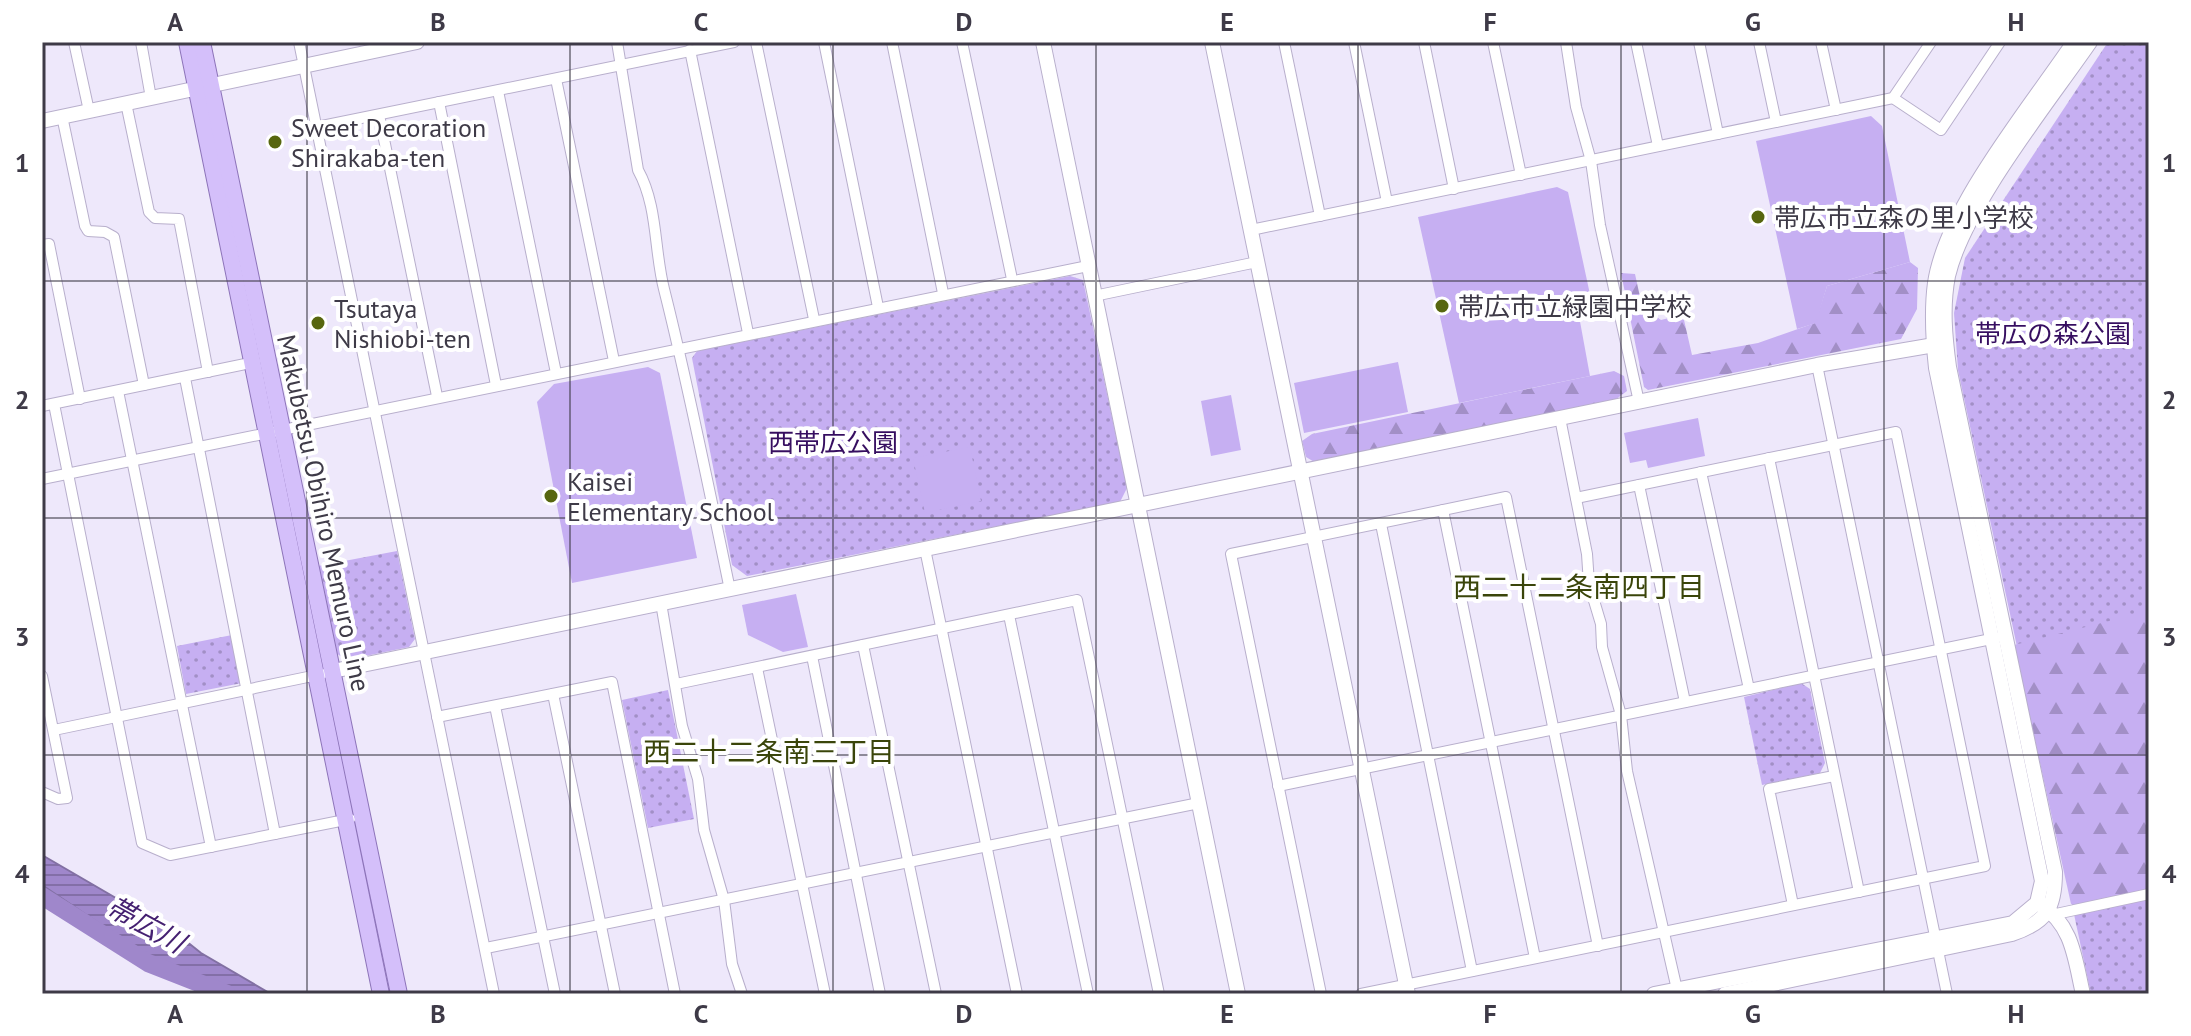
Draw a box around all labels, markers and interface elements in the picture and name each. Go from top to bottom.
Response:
text: A [167,5,183,38]
text: B [430,5,446,38]
text: C [694,5,708,38]
text: D [956,5,972,38]
text: E [1220,5,1234,38]
text: F [1483,5,1497,38]
text: G [1745,5,1761,38]
text: H [2008,5,2024,38]
place label: Sweet Decoration Shirakaba-ten [291,111,486,174]
marker: Sweet Decoration Shirakaba-ten [266,133,284,151]
text: 1 [15,146,29,179]
text: 1 [2162,146,2176,179]
place label: 帯広市立森の里小学校 [1774,201,2034,234]
marker: 帯広市立森の里小学校 [1749,208,1767,226]
place label: 帯広市立緑園中学校 [1458,290,1692,323]
place label: Tsutaya Nishiobi-ten [334,292,471,355]
marker: 帯広市立緑園中学校 [1433,297,1451,315]
marker: Tsutaya Nishiobi-ten [309,314,327,332]
park label: 帯広の森公園 [1975,317,2131,350]
street label: Makubetsu Obihiro Memuro Line [270,332,378,694]
text: 2 [15,383,29,416]
text: 2 [2162,383,2176,416]
park label: 西帯広公園 [768,426,898,459]
place label: Kaisei Elementary School [567,465,775,528]
marker: Kaisei Elementary School [542,487,560,505]
district label: 西二十二条南四丁目 [1453,568,1705,605]
text: 3 [15,620,29,653]
text: 3 [2162,620,2176,653]
district label: 西二十二条南三丁目 [643,733,895,770]
text: 4 [15,857,30,890]
text: 4 [2162,857,2177,890]
water label: 帯広川 [100,887,194,962]
text: A [167,997,183,1030]
text: B [430,997,446,1030]
text: C [694,997,708,1030]
text: D [956,997,972,1030]
text: E [1220,997,1234,1030]
text: F [1483,997,1497,1030]
text: G [1745,997,1761,1030]
text: H [2008,997,2024,1030]

